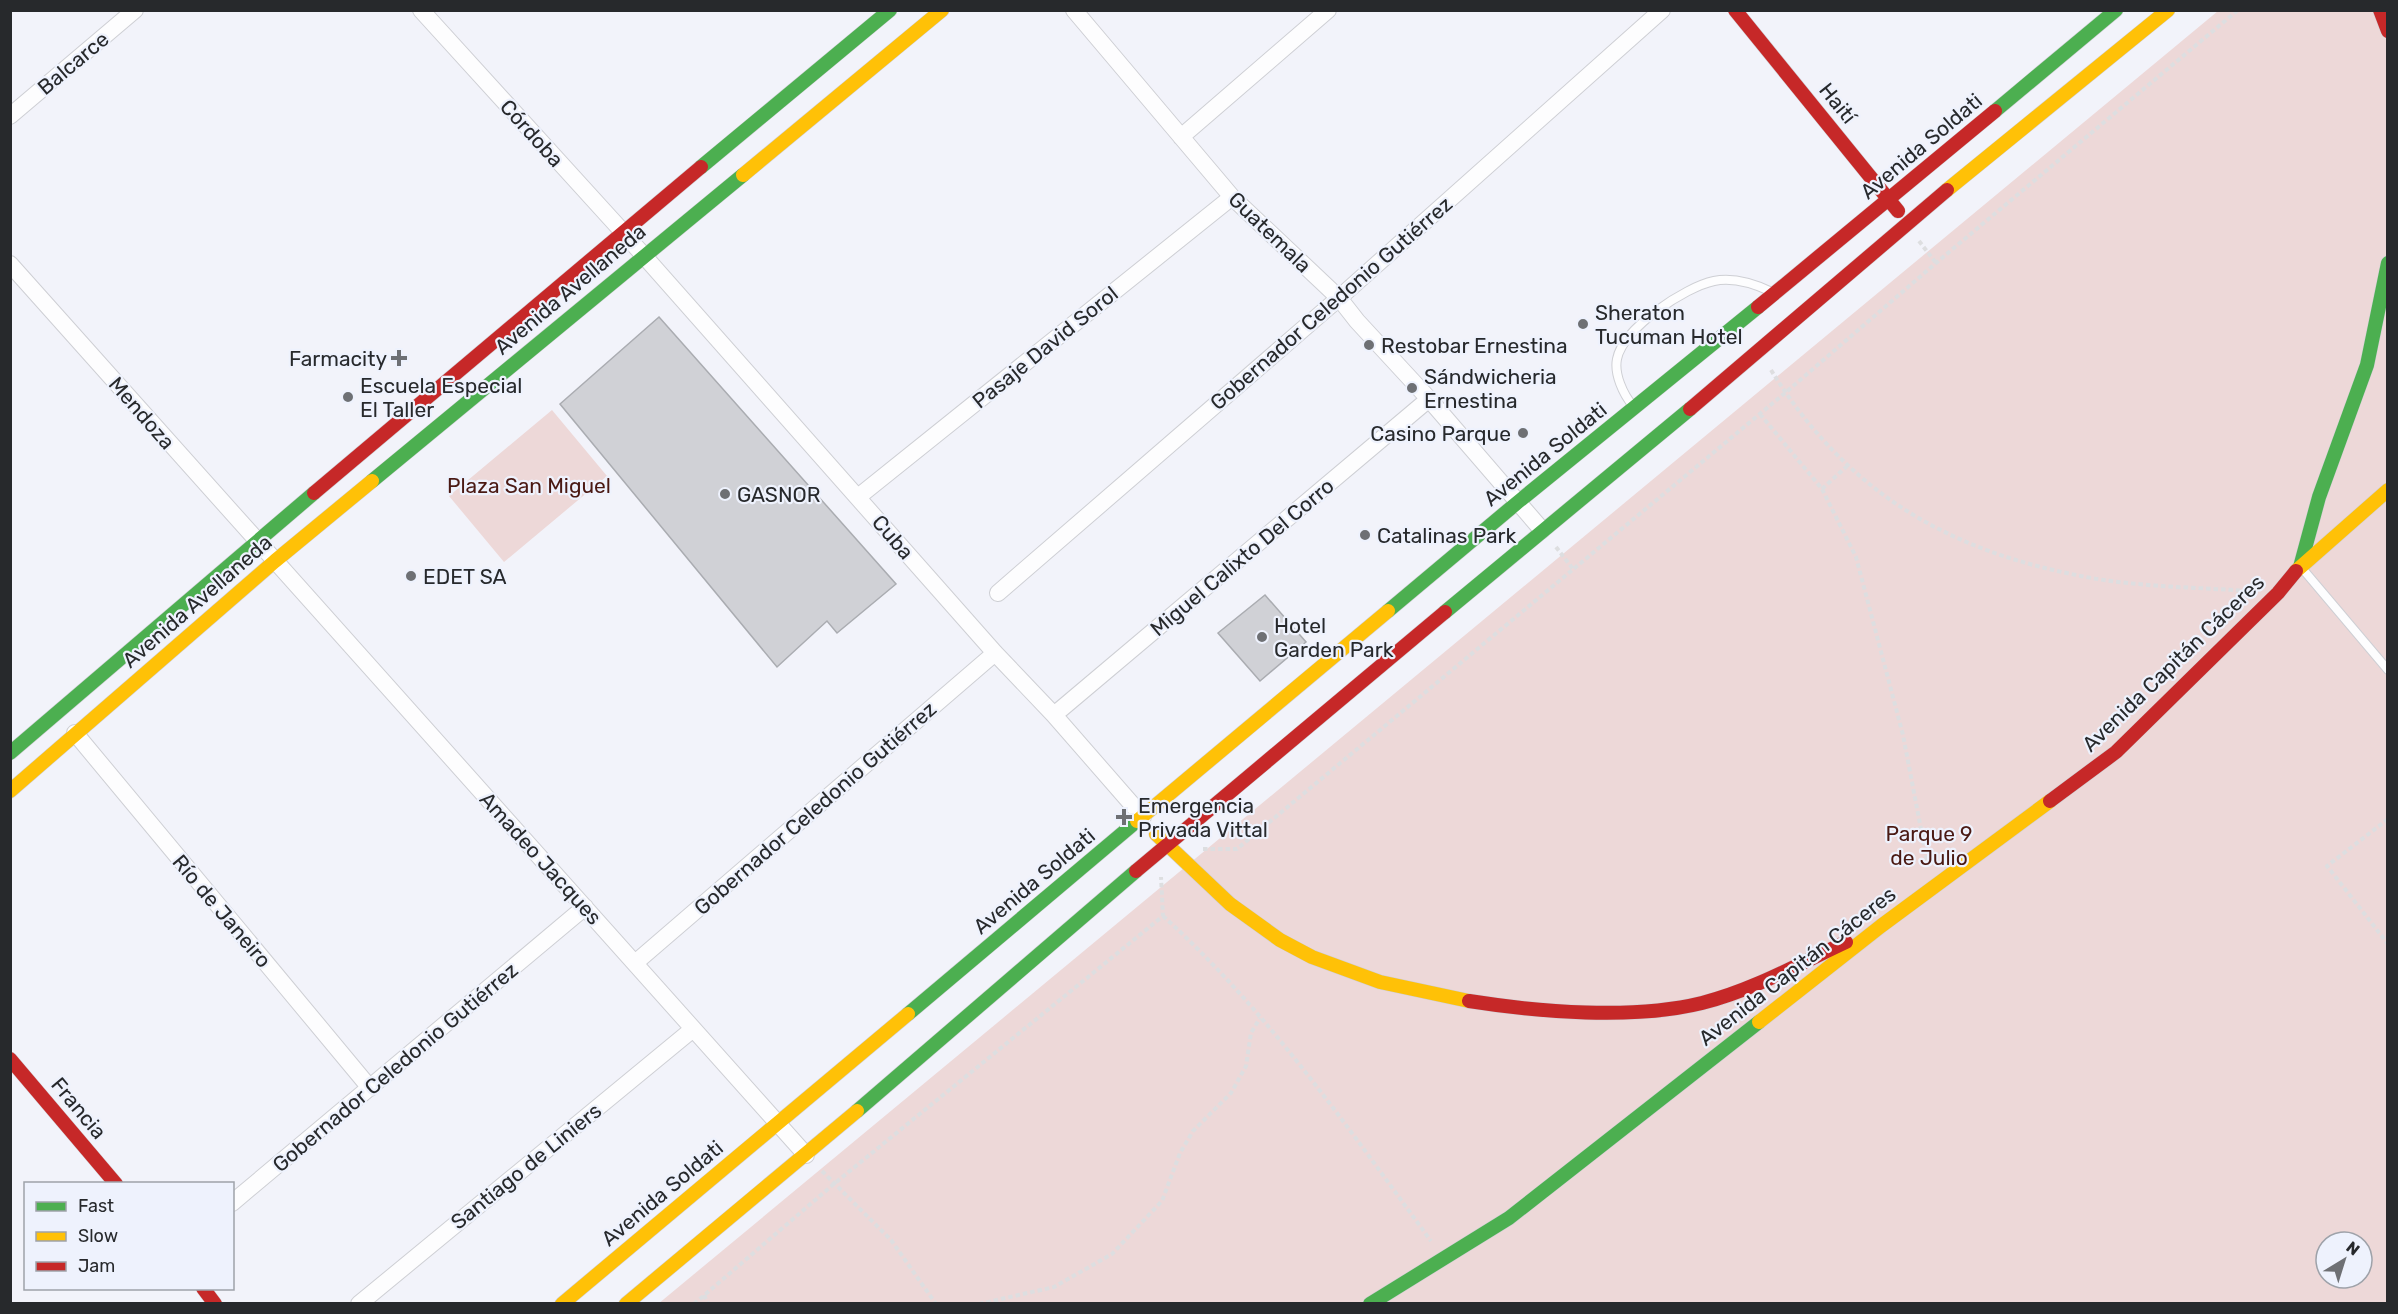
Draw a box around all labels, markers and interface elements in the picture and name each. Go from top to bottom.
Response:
street label: Balcarce [32,26,114,100]
street label: Haití [1814,78,1862,129]
street label: Avenida Soldati [1855,88,1987,204]
street label: Córdoba [495,94,569,172]
street label: Guatemala [1223,186,1317,278]
street label: Gobernador Celedonio Gutiérrez [1205,191,1457,415]
street label: Avenida Avellaneda [489,218,651,360]
street label: Pasaje David Sorol [967,281,1123,413]
place label: Sheraton Tucuman Hotel [1595,300,1743,349]
marker: Sheraton Tucuman Hotel [1576,317,1590,331]
place label: Restobar Ernestina [1381,333,1568,358]
marker: Restobar Ernestina [1362,338,1376,352]
place label: Farmacity [289,346,387,371]
marker: Farmacity [392,351,406,365]
place label: Sándwicheria Ernestina [1424,364,1557,413]
street label: Mendoza [104,372,180,454]
place label: Escuela Especial El Taller [360,373,522,422]
marker: Sándwicheria Ernestina [1405,381,1419,395]
marker: Escuela Especial El Taller [341,390,355,404]
street label: Avenida Soldati [1478,397,1612,511]
place label: Casino Parque [1370,421,1511,446]
marker: Casino Parque [1516,426,1530,440]
park label: Plaza San Miguel [447,473,611,498]
street label: Miguel Calixto Del Corro [1145,473,1339,641]
place label: GASNOR [737,482,821,507]
marker: GASNOR [718,487,732,501]
street label: Cuba [867,510,919,564]
place label: Catalinas Park [1377,523,1516,548]
marker: Catalinas Park [1358,528,1372,542]
street label: Avenida Avellaneda [117,529,277,673]
place label: EDET SA [423,564,507,589]
marker: EDET SA [404,569,418,583]
street label: Avenida Capitán Cáceres [2077,569,2269,757]
place label: Hotel Garden Park [1274,613,1394,662]
marker: Hotel Garden Park [1255,630,1269,644]
street label: Gobernador Celedonio Gutiérrez [689,696,941,920]
street label: Amadeo Jacques [475,787,607,929]
place label: Emergencia Privada Vittal [1138,793,1268,842]
marker: Emergencia Privada Vittal [1115,808,1133,826]
park label: Parque 9 de Julio [1885,821,1973,870]
street label: Avenida Soldati [968,823,1100,939]
street label: Río de Janeiro [168,849,276,973]
street label: Avenida Capitán Cáceres [1693,881,1901,1051]
street label: Gobernador Celedonio Gutiérrez [267,957,523,1177]
street label: Francia [46,1072,112,1144]
street label: Santiago de Liniers [446,1098,606,1234]
street label: Avenida Soldati [596,1135,728,1251]
legend [24,1182,234,1290]
text: Fast [78,1195,114,1217]
text: Slow [78,1225,118,1247]
north arrow [2314,1230,2374,1290]
text: N [2343,1238,2363,1260]
text: Jam [78,1255,115,1277]

